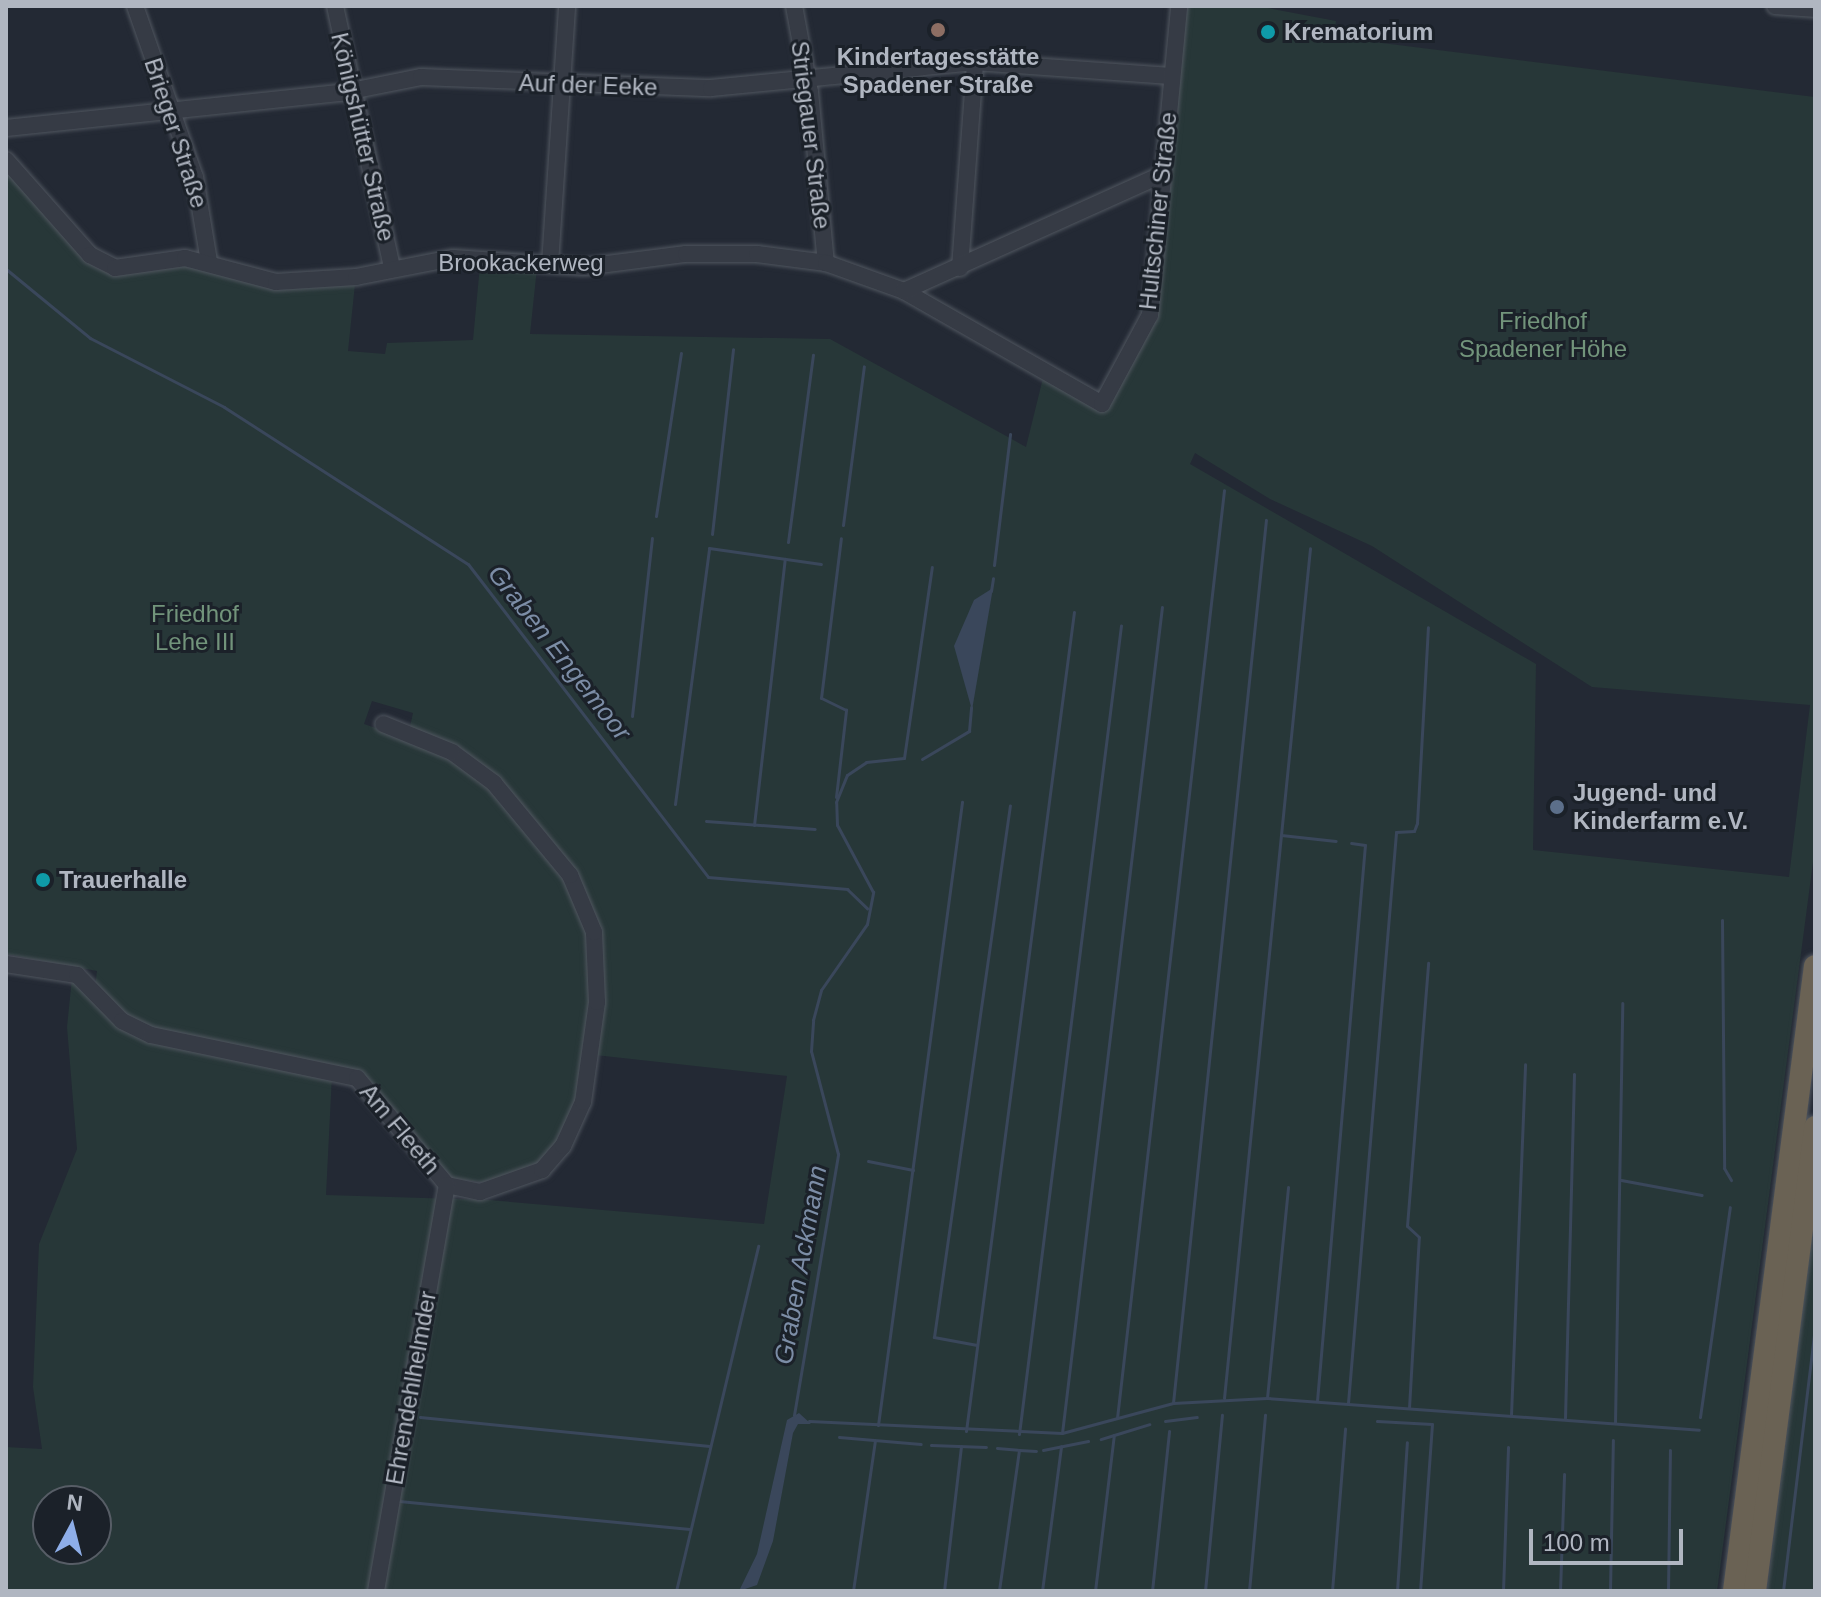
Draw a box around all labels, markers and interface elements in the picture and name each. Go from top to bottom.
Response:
place label: Krematorium [1284,18,1433,46]
marker: Kindertagesstätte Spadener Straße [929,21,947,39]
marker: Krematorium [1259,23,1277,41]
street label: Königshütter Straße [325,30,401,244]
street label: Striegauer Straße [785,39,837,231]
place label: Kindertagesstätte Spadener Straße [837,43,1039,99]
street label: Brieger Straße [138,54,214,212]
street label: Auf der Eeke [518,68,658,102]
street label: Hultschiner Straße [1133,111,1183,311]
street label: Brookackerweg [438,249,604,277]
park label: Friedhof Spadener Höhe [1459,307,1627,363]
water label: Graben Engemoor [481,559,637,747]
park label: Friedhof Lehe III [151,600,239,656]
place label: Jugend- und Kinderfarm e.V. [1573,779,1748,835]
marker: Jugend- und Kinderfarm e.V. [1548,798,1566,816]
place label: Trauerhalle [59,866,187,894]
marker: Trauerhalle [34,871,52,889]
street label: Am Fleeth [354,1078,446,1180]
water label: Graben Ackmann [768,1163,834,1367]
street label: Ehrendehlhelmder [380,1289,442,1487]
north arrow [32,1485,112,1565]
text: N [65,1489,84,1516]
scale bar [1533,1513,1687,1563]
text: 100 m [1543,1529,1610,1556]

